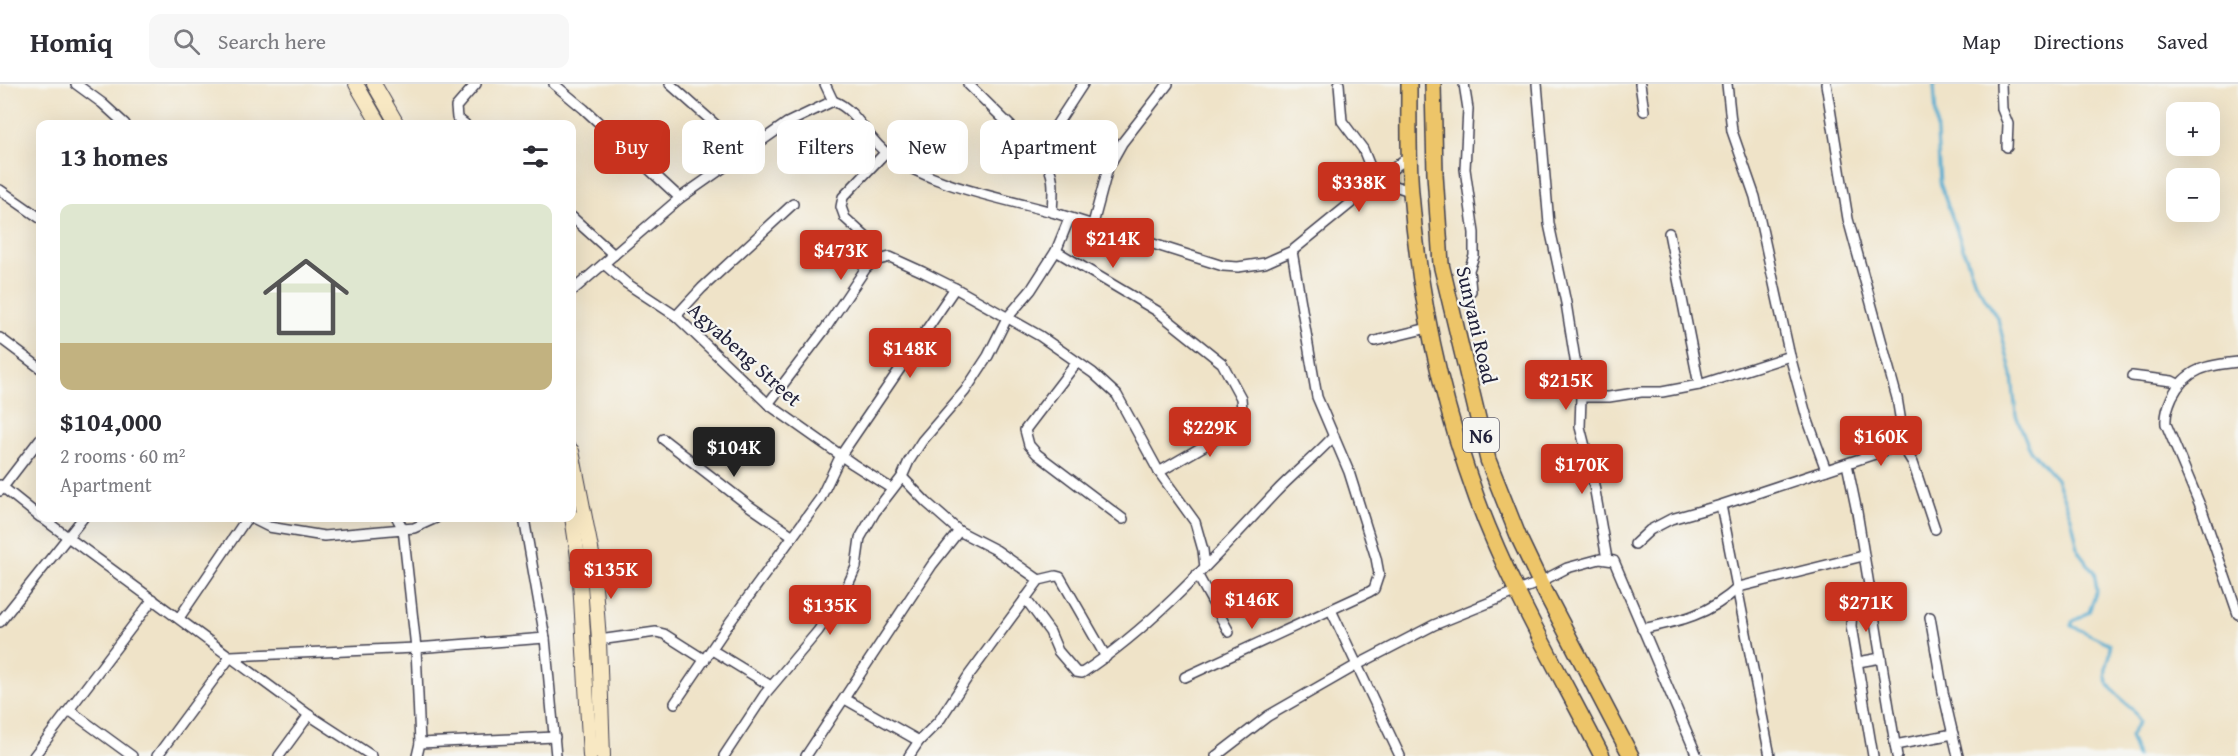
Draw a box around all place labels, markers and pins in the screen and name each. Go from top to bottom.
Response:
pin: $338K [1317,162,1401,213]
pin: $214K [1071,218,1155,269]
pin: $473K [799,230,883,281]
pin: $148K [868,328,952,379]
pin: $215K [1524,360,1608,411]
pin: $229K [1168,407,1252,458]
pin: $160K [1839,416,1923,467]
pin: $104K [692,427,776,478]
pin: $170K [1540,444,1624,495]
pin: $135K [569,549,653,600]
pin: $146K [1210,579,1294,630]
pin: $271K [1824,582,1908,633]
pin: $135K [788,585,872,636]

